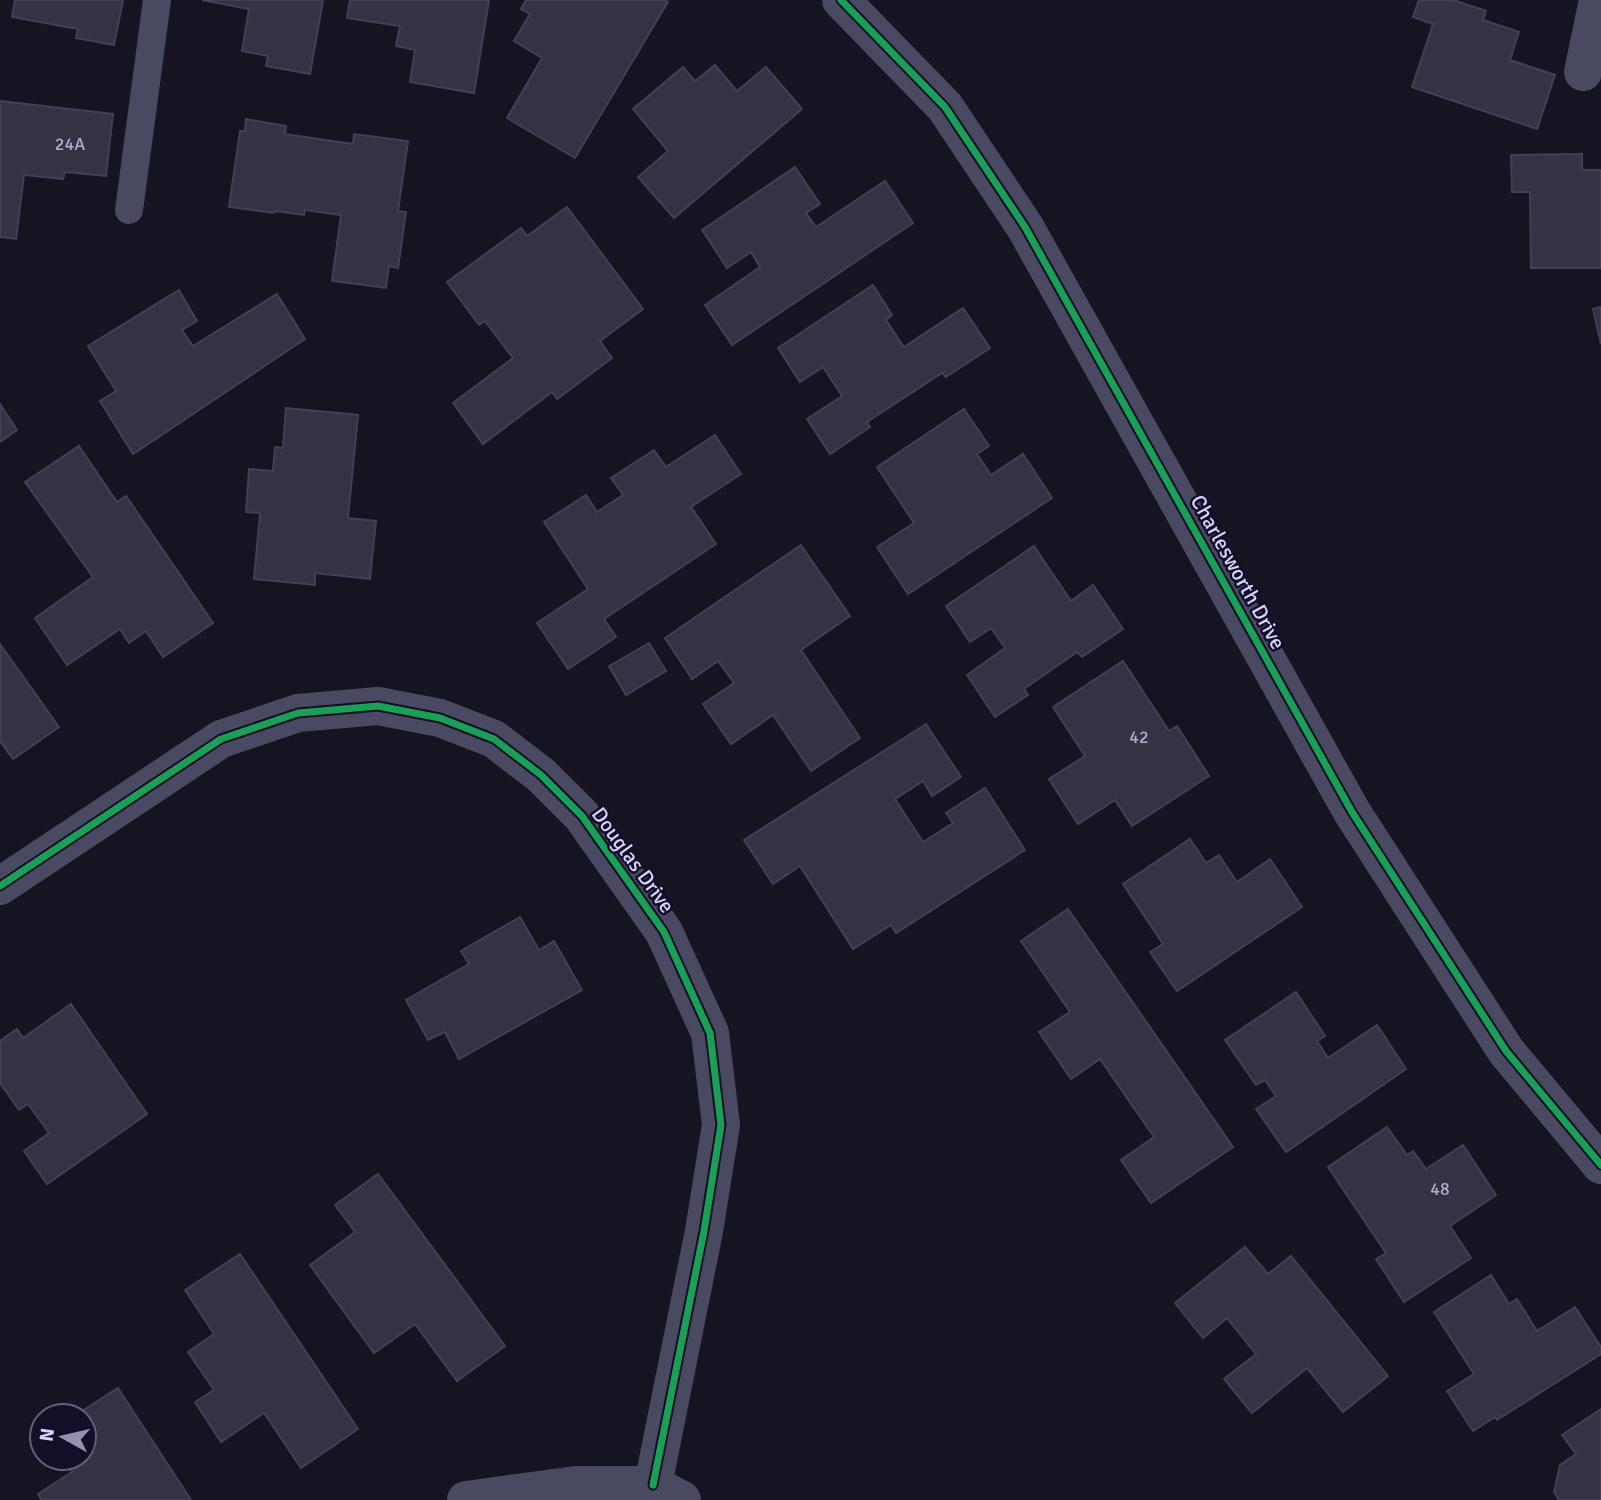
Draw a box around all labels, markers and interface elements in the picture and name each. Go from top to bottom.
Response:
house number: 24A [55,133,85,155]
street label: Charlesworth Drive [1185,490,1291,654]
house number: 42 [1129,726,1149,748]
street label: Douglas Drive [586,802,680,918]
house number: 48 [1430,1178,1450,1200]
north arrow [28,1402,98,1472]
text: N [34,1427,60,1443]

